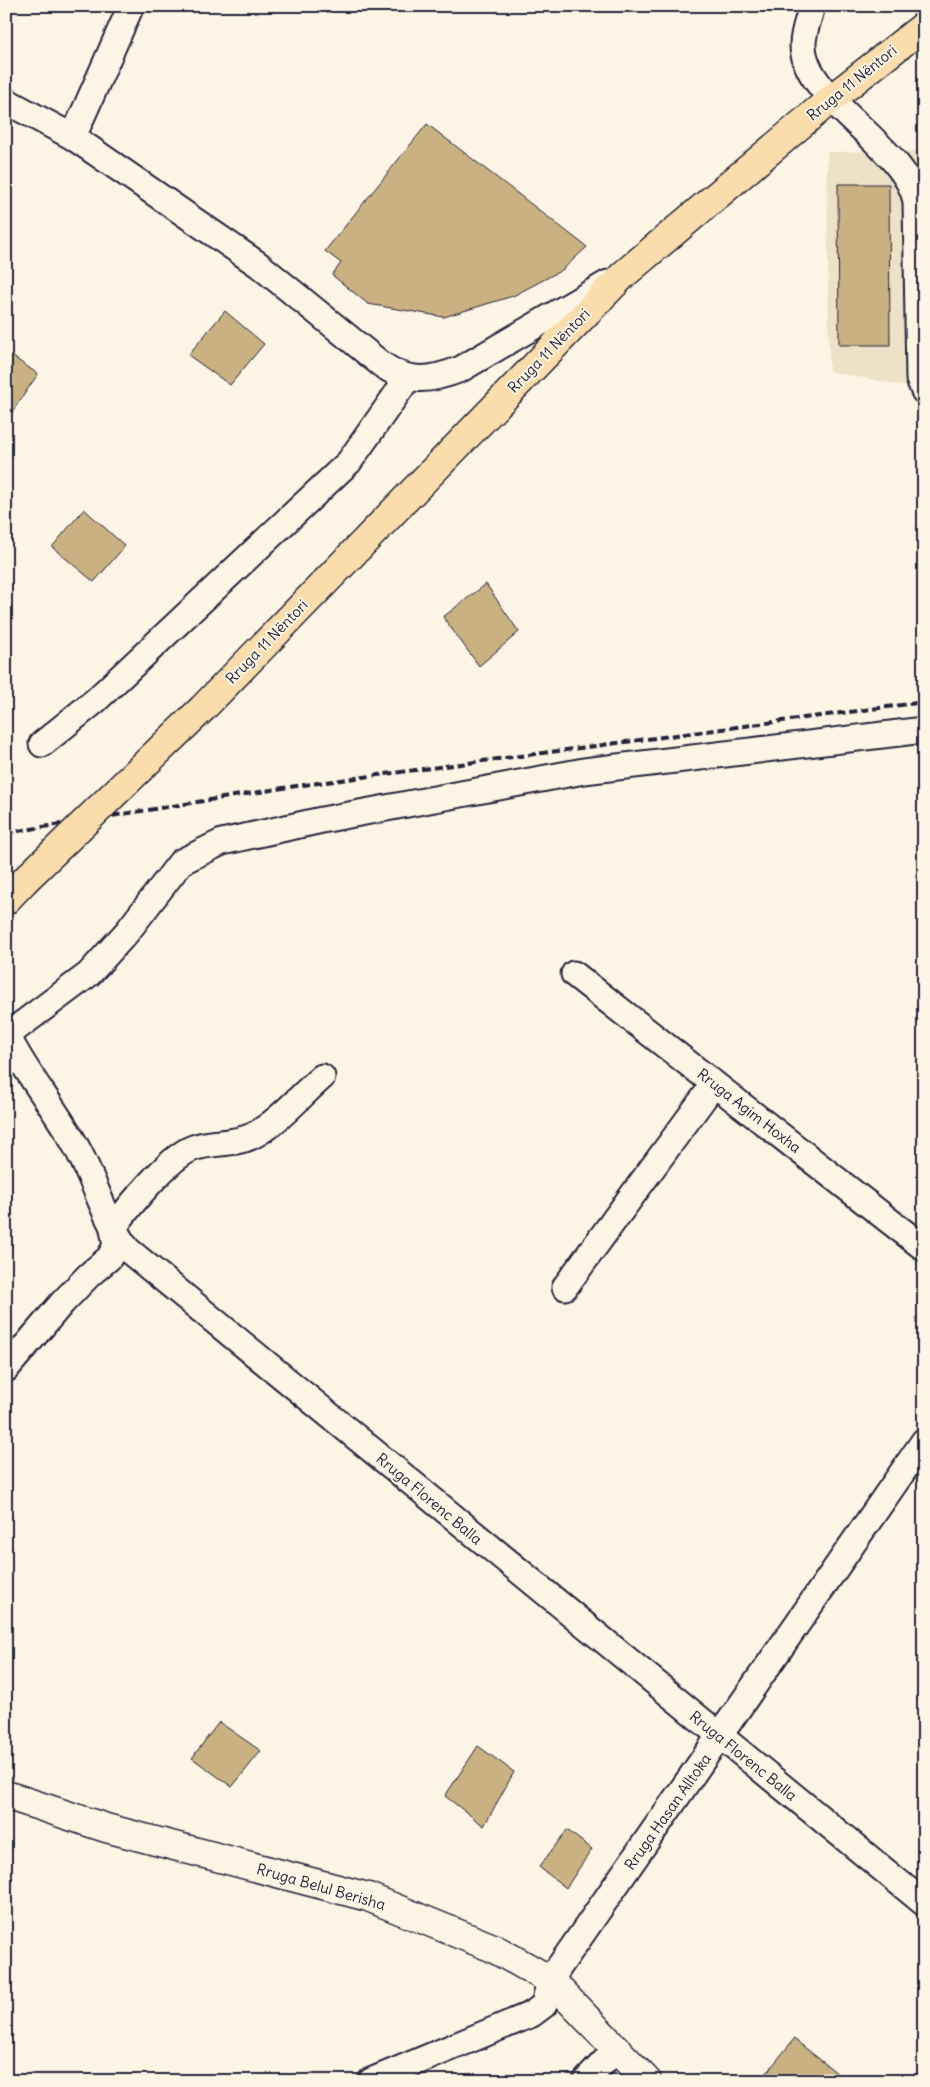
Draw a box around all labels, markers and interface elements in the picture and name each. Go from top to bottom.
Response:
street label: Rruga 11 Nëntori [803,41,900,125]
street label: Rruga 11 Nëntori [504,304,594,397]
street label: Rruga 11 Nëntori [222,595,312,688]
street label: Rruga Agim Hoxha [694,1064,805,1157]
street label: Rruga Florenc Balla [372,1449,486,1549]
street label: Rruga Florenc Balla [686,1707,801,1805]
street label: Rruga Hasan Alltoka [620,1749,715,1874]
street label: Rruga Belul Berisha [254,1859,388,1914]

